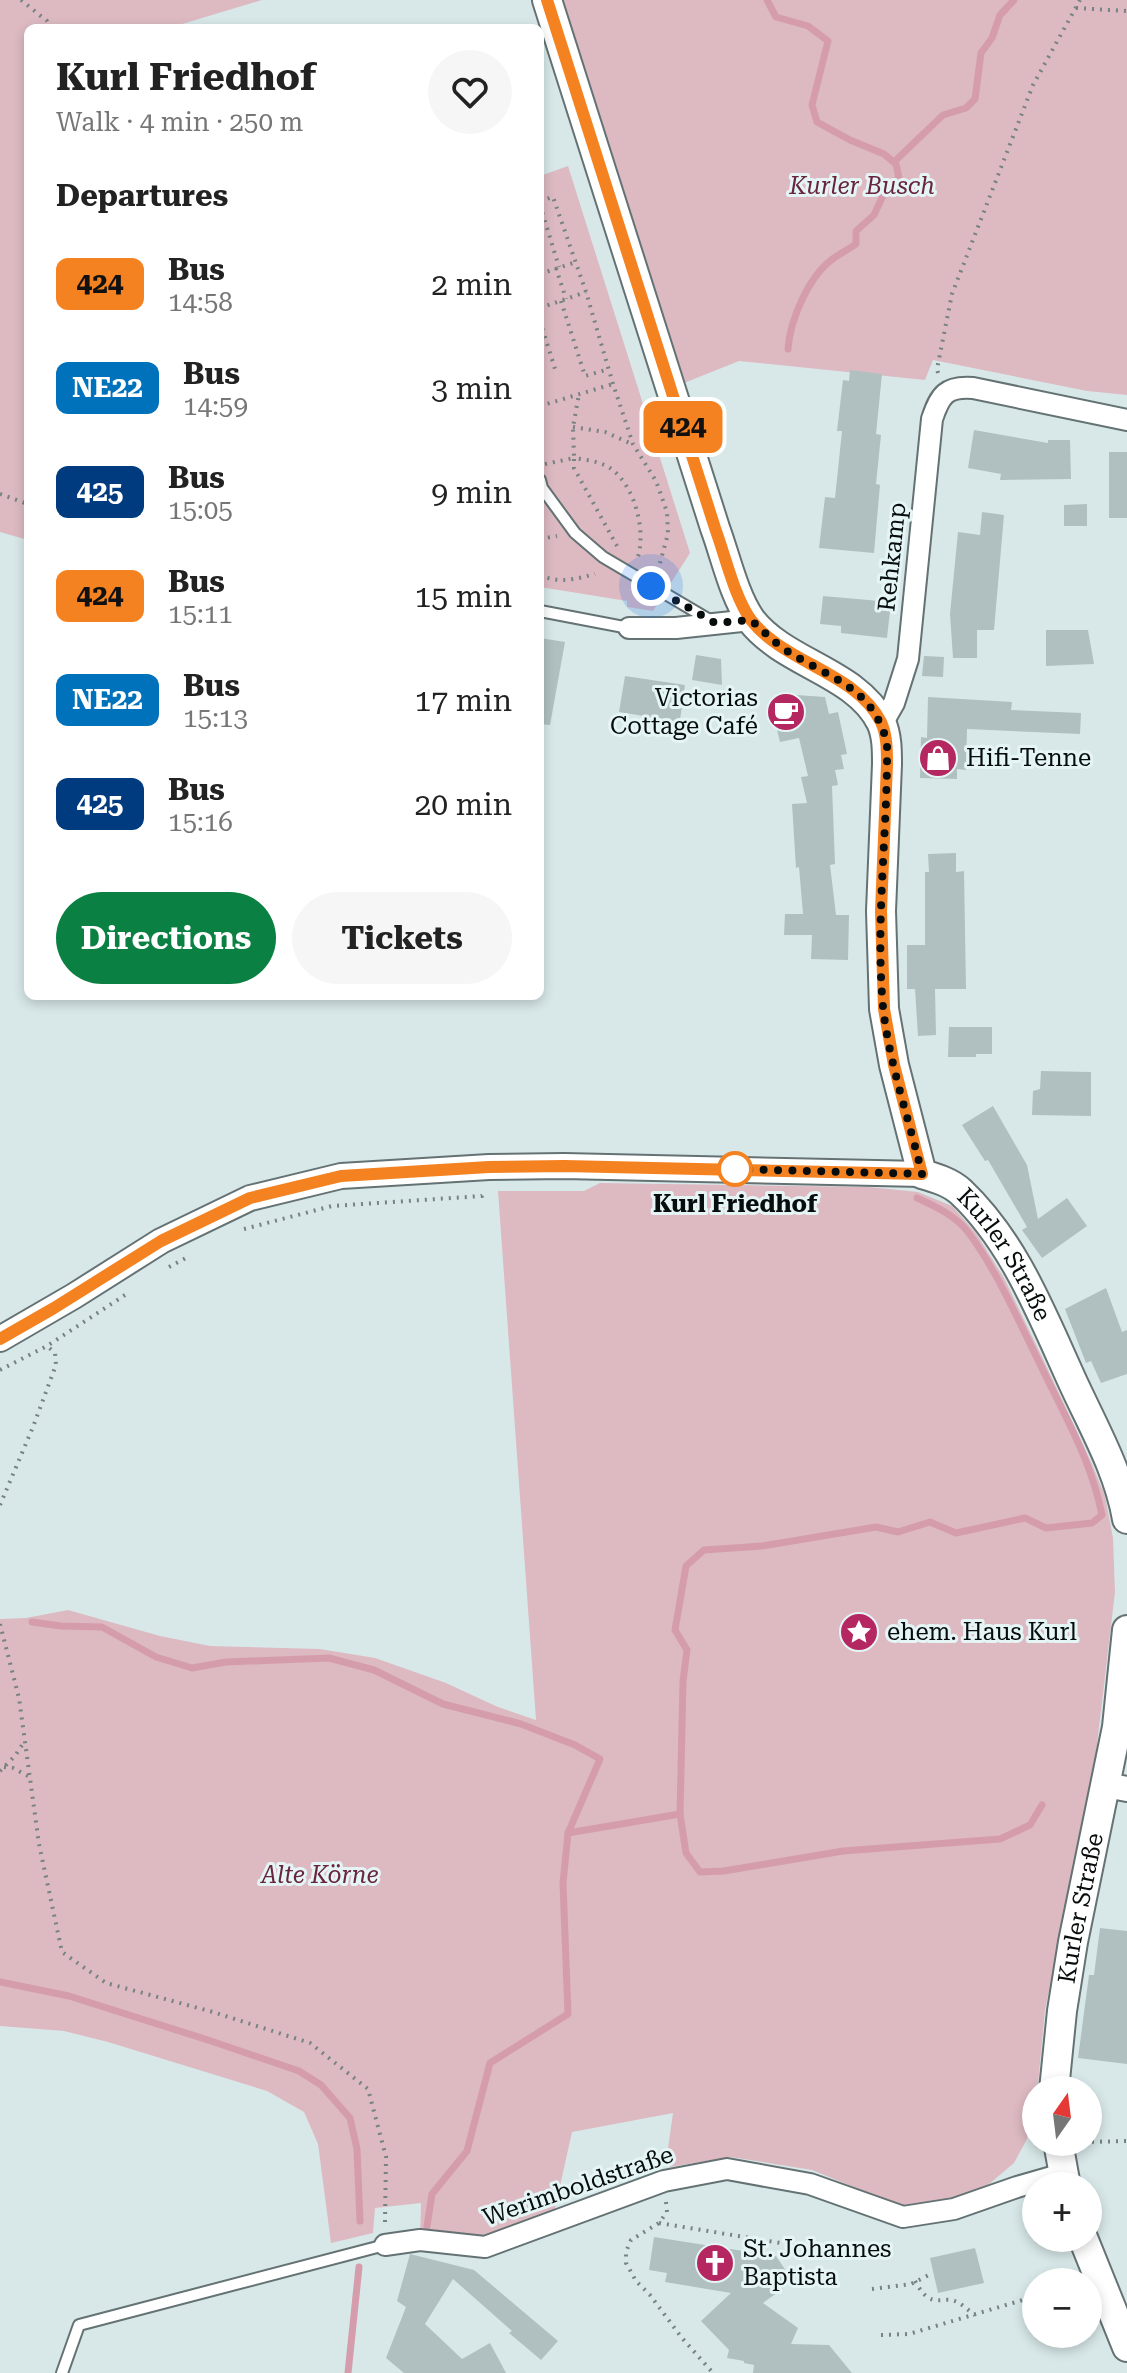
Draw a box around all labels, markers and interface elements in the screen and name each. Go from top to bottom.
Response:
button: heart [428,50,512,134]
text: Kurl Friedhof [56,55,316,99]
text: Walk · 4 min · 250 m [56,107,303,137]
park label: Kurler Busch [788,172,935,200]
text: Departures [56,178,228,213]
text: Bus [168,252,225,287]
text: 424 [76,267,124,300]
text: 2 min [431,267,512,302]
text: 14:58 [168,287,233,317]
text: Bus [183,356,240,391]
text: NE22 [72,371,143,404]
text: 3 min [431,371,512,406]
text: 14:59 [183,391,248,421]
line badge: 424 [637,401,729,453]
text: 424 [659,410,707,443]
text: Bus [168,460,225,495]
text: 425 [76,475,124,508]
text: 9 min [431,475,512,510]
text: 15:05 [168,495,233,525]
street label: Rehkamp [872,501,912,613]
text: Bus [168,564,225,599]
your location [631,566,671,606]
text: 424 [76,579,124,612]
text: 15 min [415,579,512,614]
text: 15:11 [168,599,233,629]
text: Bus [183,668,240,703]
text: NE22 [72,683,143,716]
text: 17 min [415,683,512,718]
place label: Victorias Cottage Café [610,684,758,740]
cafe icon: Victorias Cottage Café [765,691,807,733]
text: 15:13 [183,703,248,733]
shop icon: Hifi-Tenne [917,737,959,779]
place label: Hifi-Tenne [966,744,1091,772]
text: Bus [168,772,225,807]
text: 425 [76,787,124,820]
text: 20 min [415,787,512,822]
text: 15:16 [168,807,233,837]
button: Directions [56,892,276,984]
button: Tickets [292,892,512,984]
marker: Kurl Friedhof [718,1152,752,1186]
street label: Kurler Straße [951,1182,1057,1325]
place label: Kurl Friedhof [653,1190,818,1218]
place icon: ehem. Haus Kurl [838,1611,880,1653]
place label: ehem. Haus Kurl [887,1618,1077,1646]
street label: Kurler Straße [1053,1830,1109,1985]
park label: Alte Körne [259,1861,379,1889]
north arrow [1022,2076,1102,2156]
map controls [1022,2076,1102,2348]
street label: Werimboldstraße [479,2140,677,2232]
button: + [1022,2172,1102,2252]
place label: St. Johannes Baptista [743,2235,892,2291]
church icon: St. Johannes Baptista [694,2242,736,2284]
button: − [1022,2268,1102,2348]

